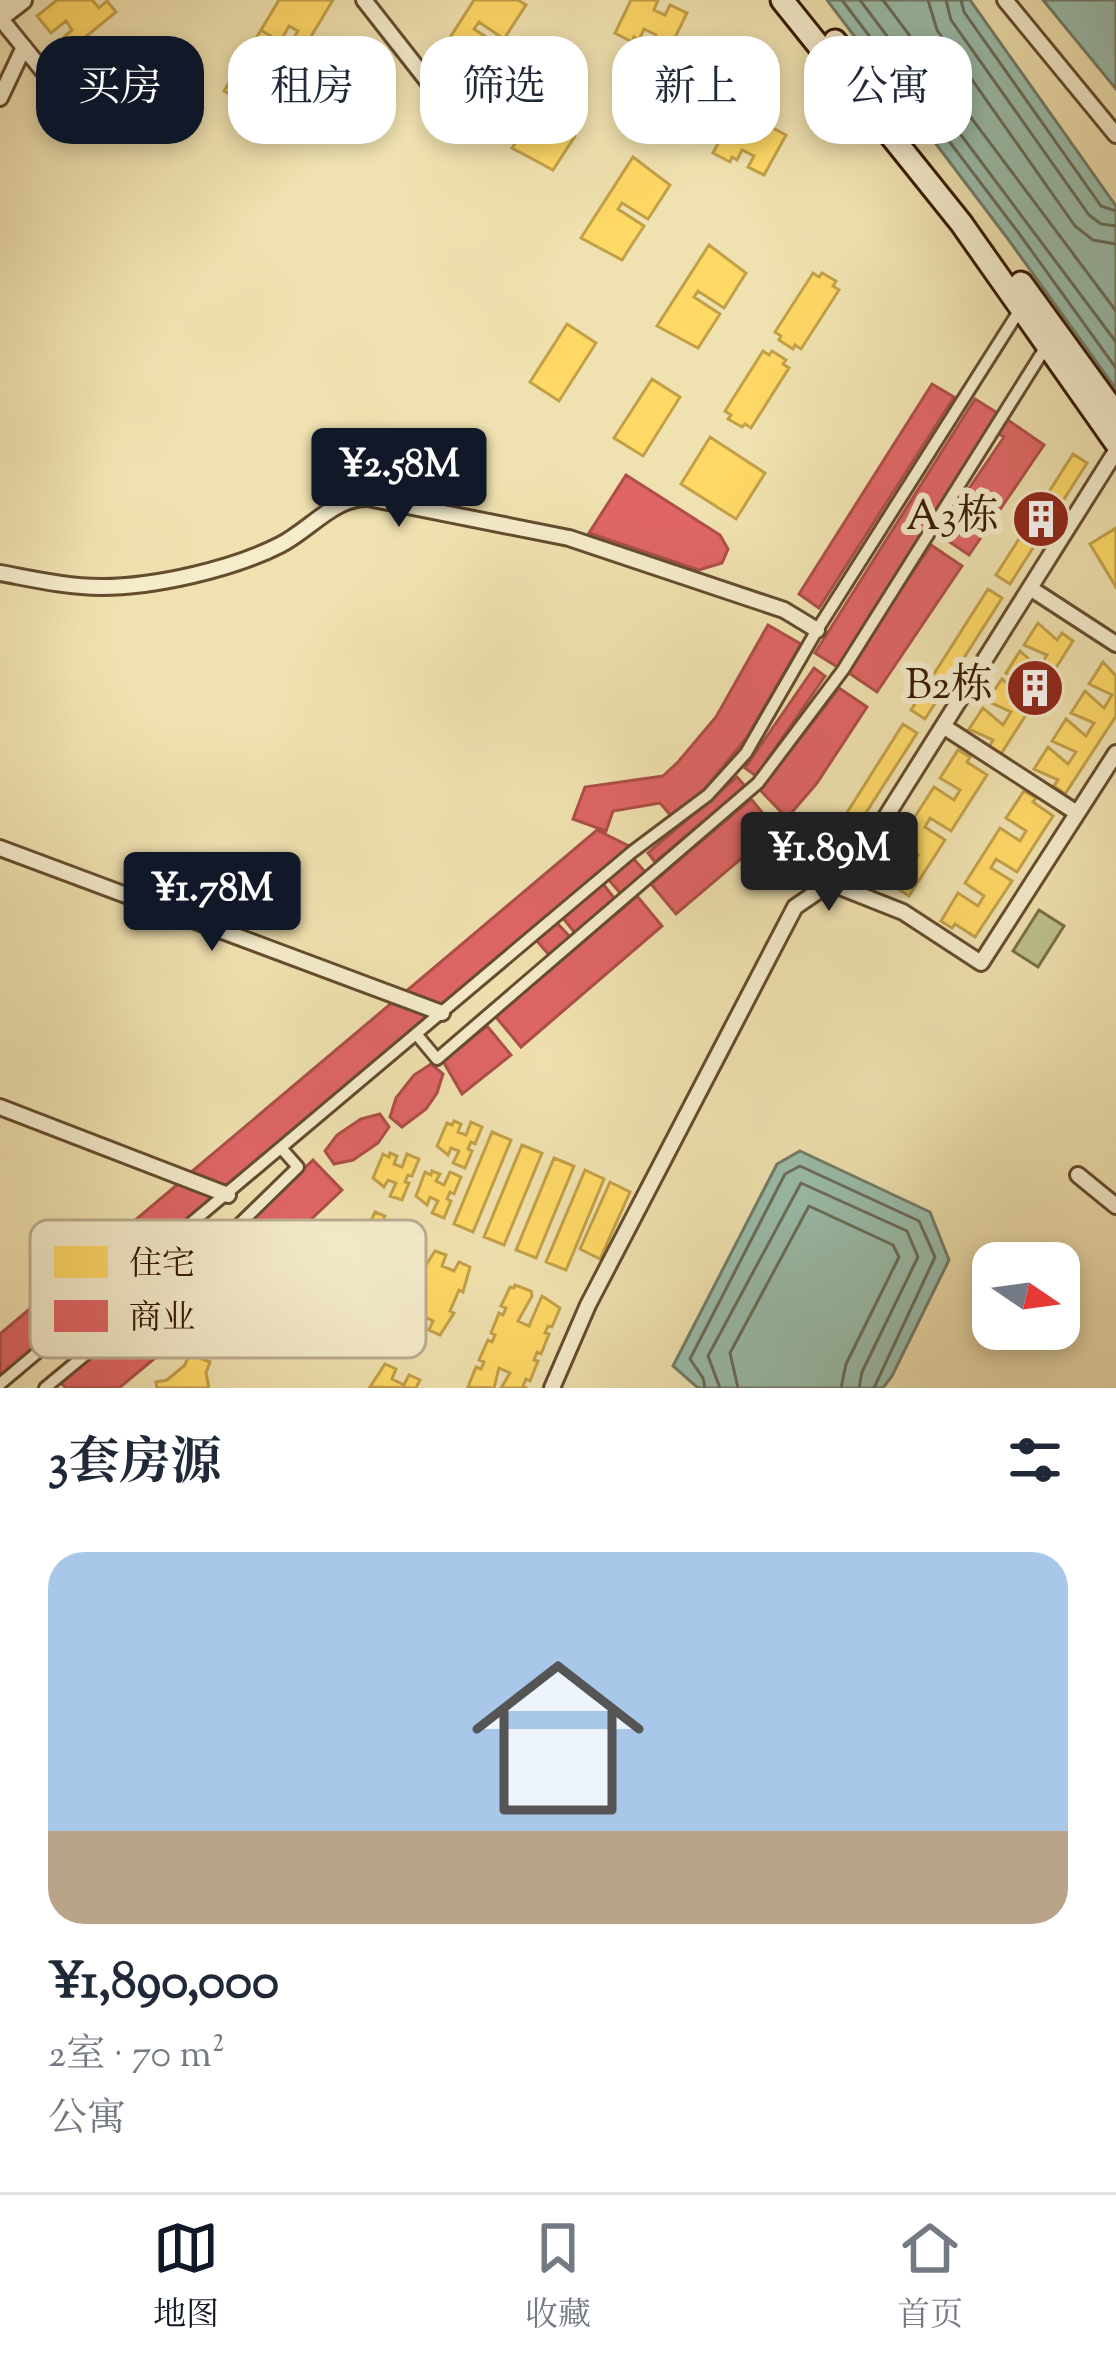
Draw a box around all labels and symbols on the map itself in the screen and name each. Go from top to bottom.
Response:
pin: ¥2.58M [301,428,497,530]
building icon: A3栋 [1010,488,1072,550]
place label: A3栋 [906,489,999,549]
building icon: B2栋 [1004,657,1066,719]
place label: B2栋 [905,658,993,718]
pin: ¥1.89M [731,812,927,914]
pin: ¥1.78M [114,852,310,954]
legend [30,1220,426,1358]
text: 住宅 [129,1242,195,1290]
north arrow [972,1242,1080,1350]
text: 商业 [129,1296,195,1344]

